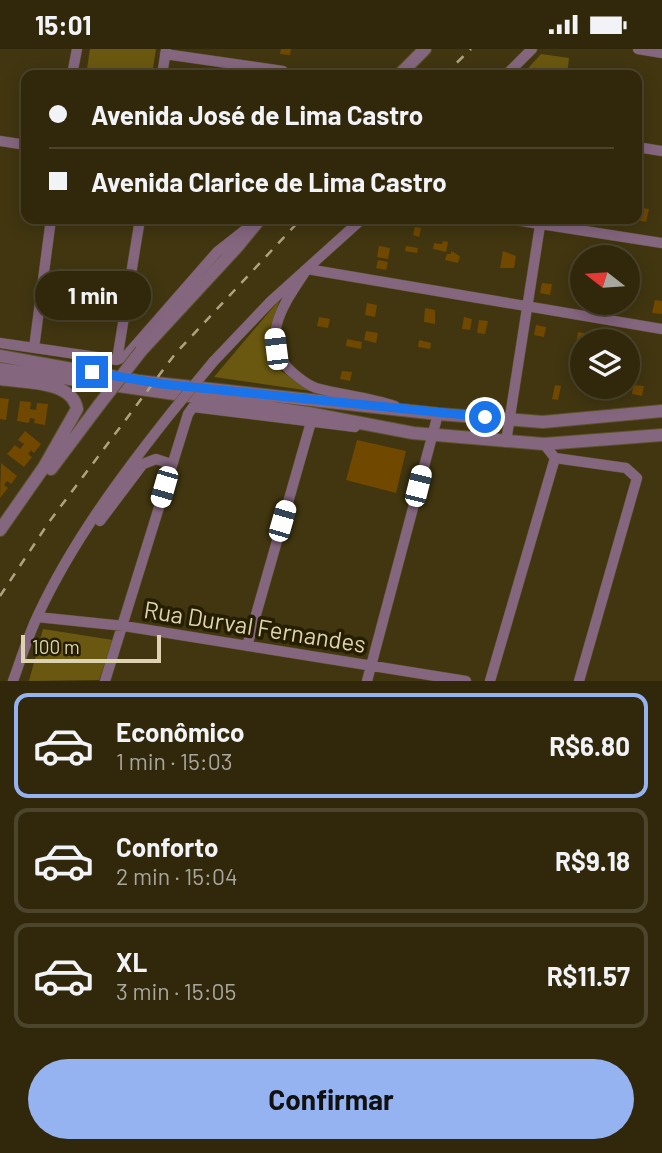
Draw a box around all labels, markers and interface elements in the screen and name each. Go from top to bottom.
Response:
text: 15:01 [35,9,91,40]
text: Avenida José de Lima Castro [91,99,423,130]
text: Avenida Clarice de Lima Castro [91,166,447,197]
north arrow [570,245,640,315]
map controls [570,245,640,399]
callout: 1 min [34,271,150,319]
text: 1 min [68,281,118,309]
car [264,327,289,371]
button: layers [570,329,640,399]
route end [76,356,108,388]
route start [469,401,501,433]
car [403,463,434,509]
car [149,464,180,510]
car [267,498,298,544]
street label: Rua Durval Fernandes [142,594,368,658]
scale bar [21,631,161,663]
text: 100 m [32,635,80,658]
icon: car [32,714,95,777]
text: Econômico [116,716,245,747]
text: R$6.80 [549,730,630,761]
text: 1 min · 15:03 [116,747,232,775]
icon: car [32,829,95,892]
text: Conforto [116,831,219,862]
text: R$9.18 [555,845,630,876]
text: 2 min · 15:04 [116,862,238,890]
icon: car [32,944,95,1007]
text: XL [116,946,147,977]
text: R$11.57 [547,960,630,991]
text: 3 min · 15:05 [116,977,236,1005]
button: Confirmar [28,1059,634,1139]

